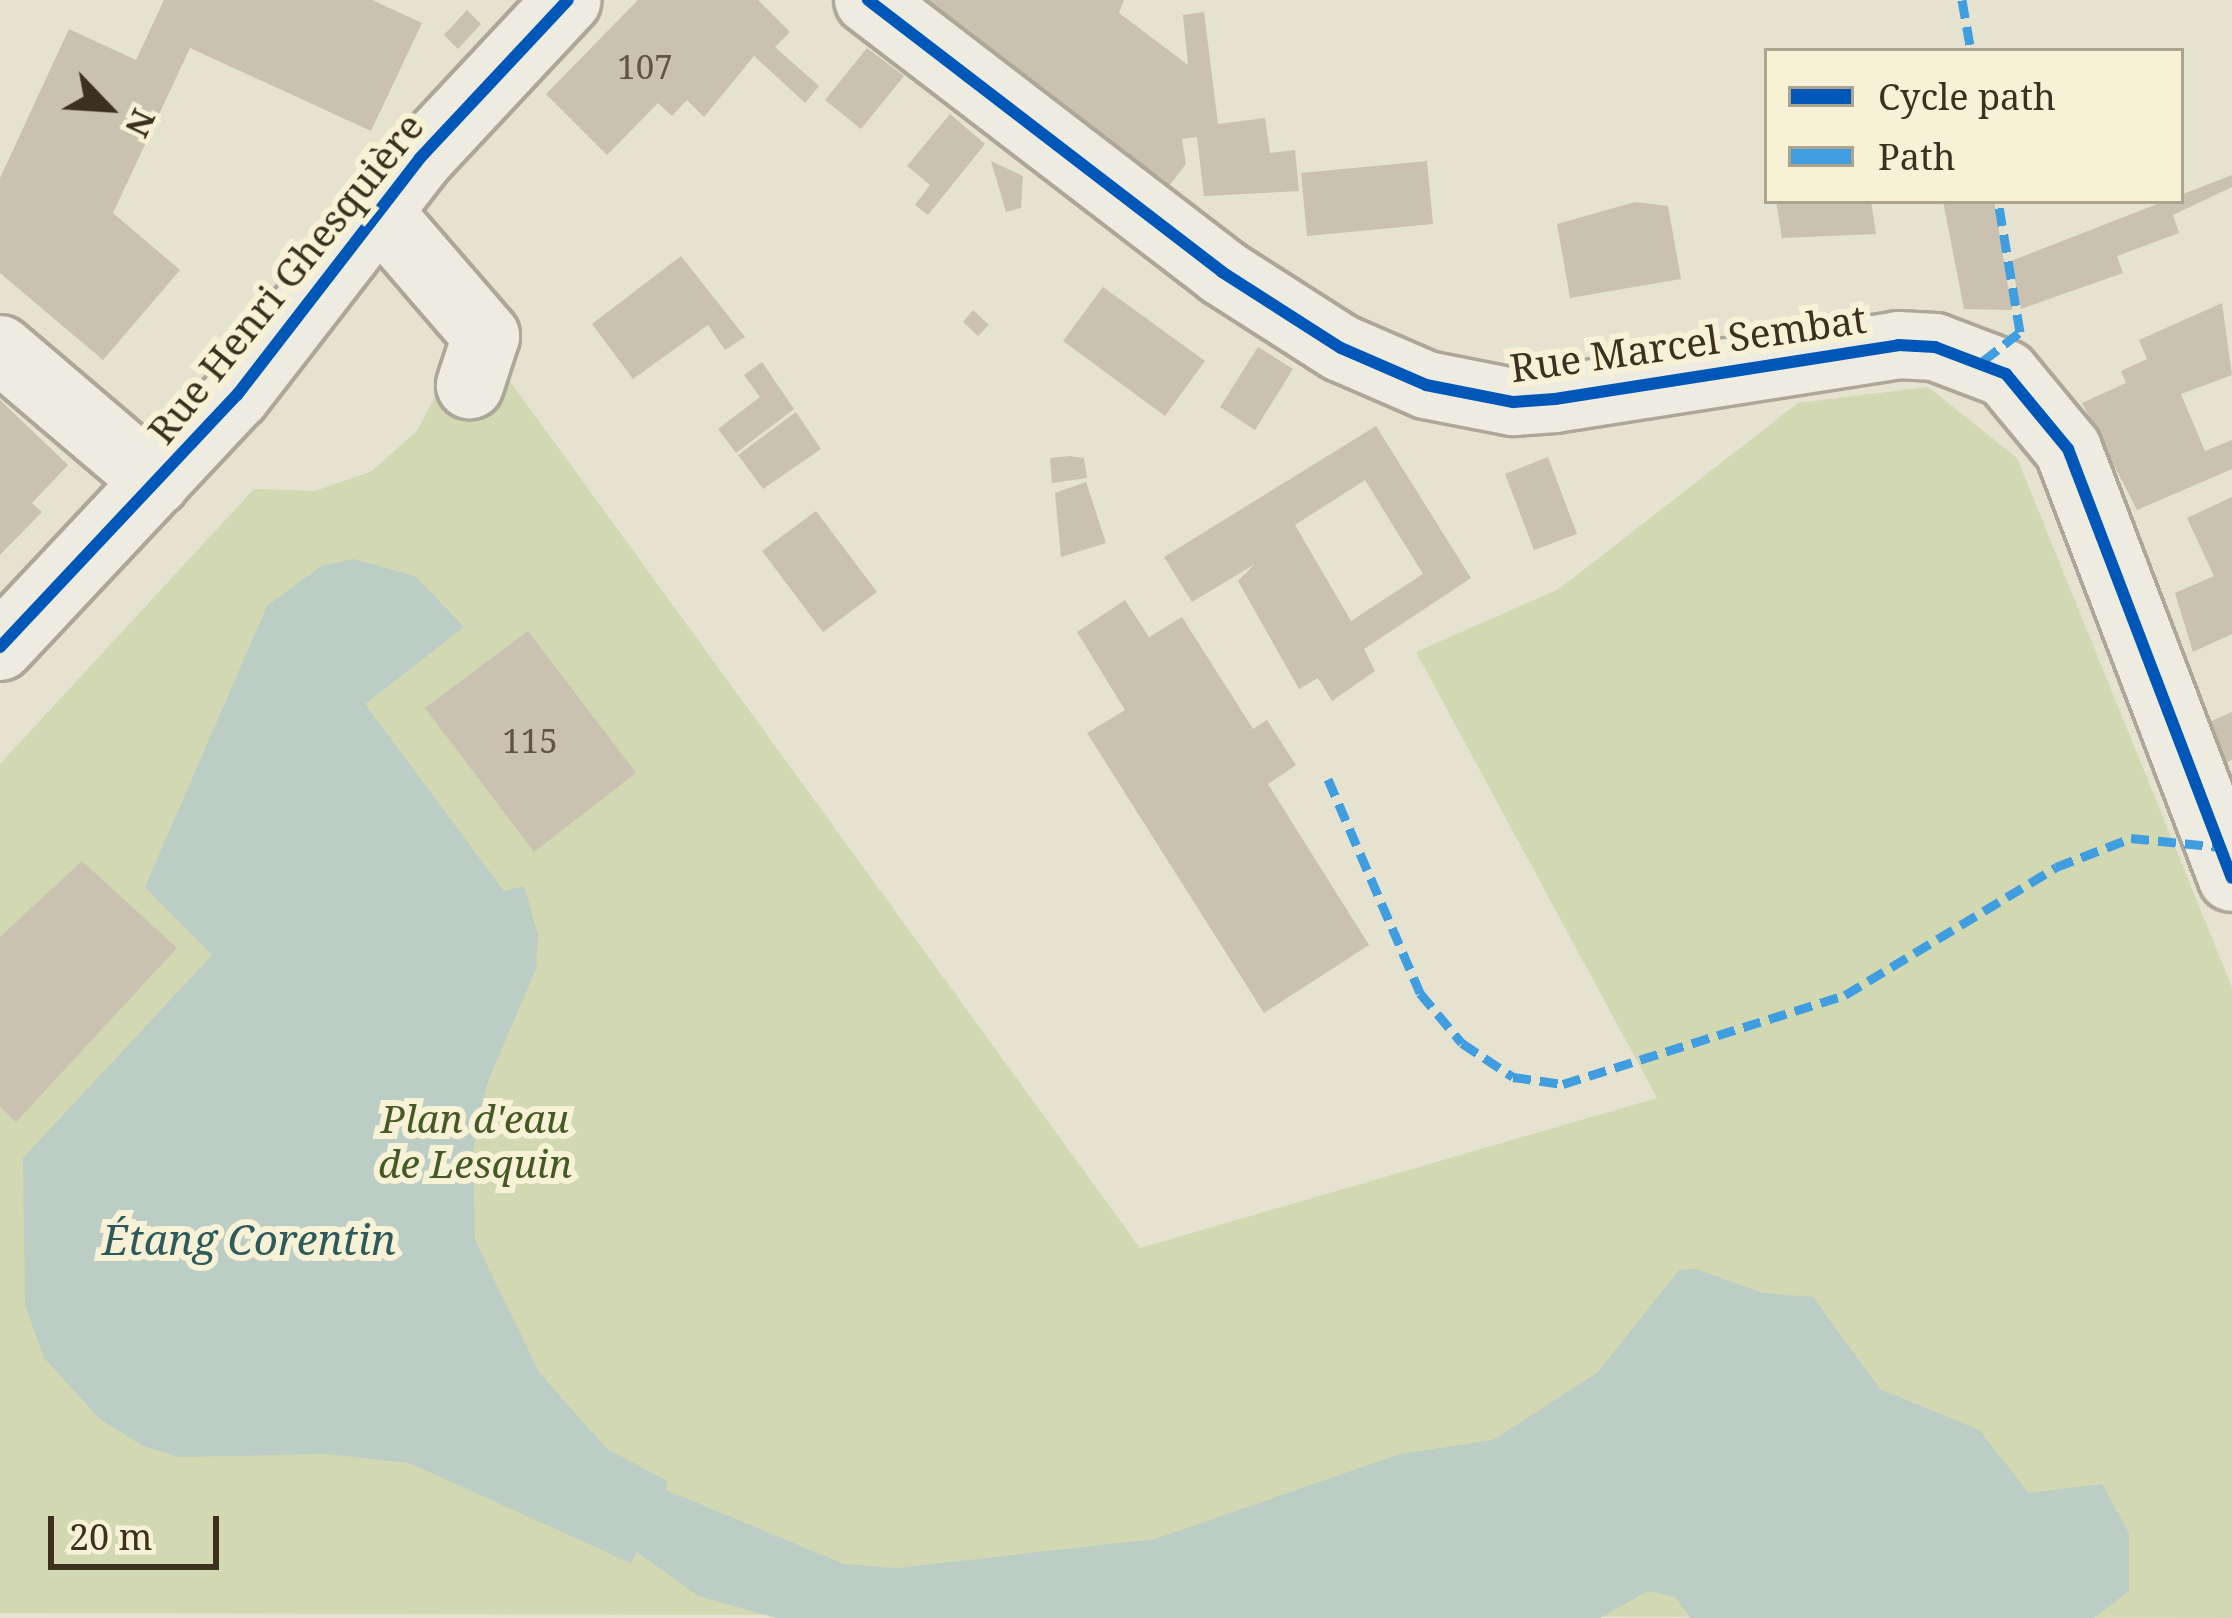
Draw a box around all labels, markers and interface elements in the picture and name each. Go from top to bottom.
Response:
house number: 107 [617,47,673,87]
north arrow [48,48,168,168]
legend [1764,48,2184,204]
text: Cycle path [1878,72,2056,121]
text: N [115,102,167,145]
street label: Rue Henri Ghesquière [137,103,433,453]
text: Path [1878,132,1956,181]
street label: Rue Marcel Sembat [1507,295,1869,391]
house number: 115 [502,721,558,761]
park label: Plan d'eau de Lesquin [378,1096,572,1187]
water label: Étang Corentin [102,1214,396,1264]
scale bar [54,1492,225,1566]
text: 20 m [69,1512,153,1561]

